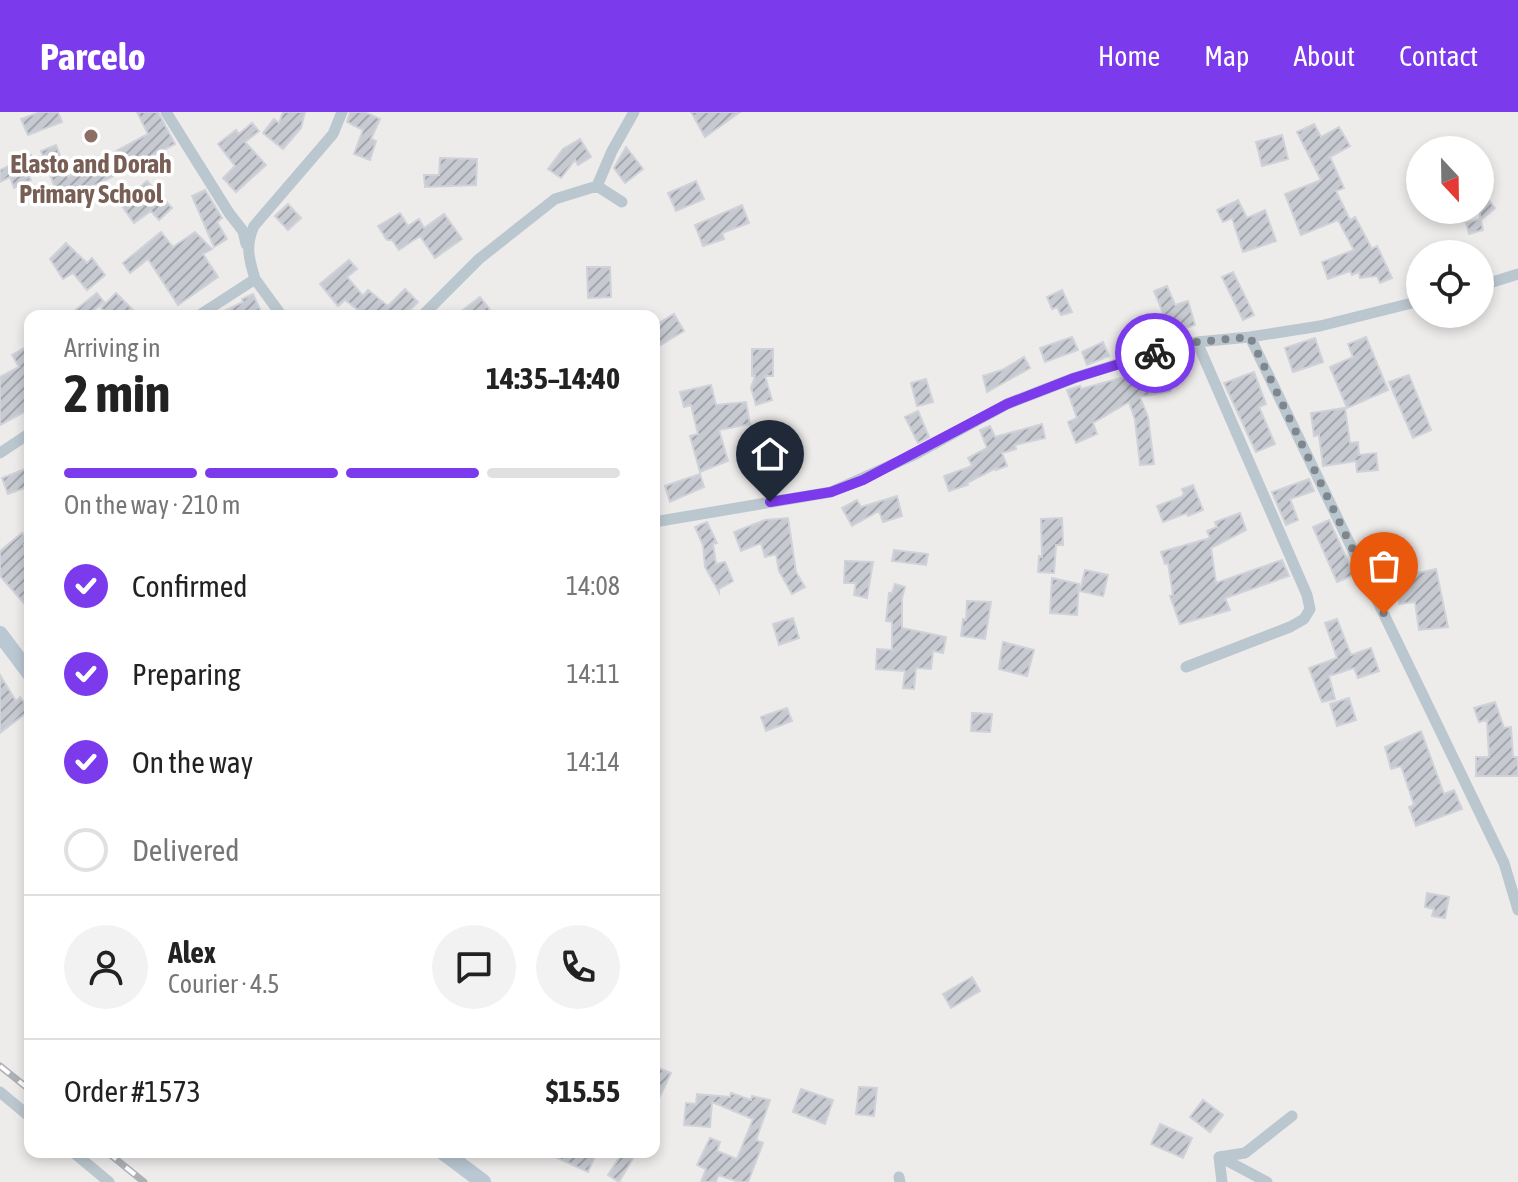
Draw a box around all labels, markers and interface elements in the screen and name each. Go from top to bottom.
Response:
text: Parcelo [40,35,146,78]
text: Home [1098,40,1160,72]
text: Map [1204,40,1249,72]
text: About [1293,40,1355,72]
text: Contact [1399,40,1478,72]
marker: Elasto and Dorah Primary School [82,127,100,145]
north arrow [1406,136,1494,224]
map controls [1406,136,1494,328]
place label: Elasto and Dorah Primary School [10,149,172,209]
button: locate [1406,240,1494,328]
courier [1115,313,1195,393]
icon: bike [1133,331,1177,375]
text: Arriving in [64,333,161,363]
text: 14:35–14:40 [486,361,620,395]
text: 2 min [64,363,170,423]
pin [736,420,804,502]
icon: home [748,432,792,476]
text: On the way · 210 m [64,490,241,520]
pin [1350,532,1418,614]
icon: bag [1362,544,1406,588]
icon: check [64,564,108,608]
text: Confirmed [132,569,247,603]
text: 14:08 [566,571,620,601]
icon: check [64,652,108,696]
text: Preparing [132,657,241,691]
text: 14:11 [566,659,620,689]
icon: check [64,740,108,784]
text: On the way [132,745,253,779]
text: 14:14 [566,747,620,777]
text: Delivered [132,833,240,867]
button: person [64,925,148,1009]
button: chat [432,925,516,1009]
button: phone [536,925,620,1009]
text: Alex [168,935,216,969]
text: Courier · 4.5 [168,969,279,999]
text: Order #1573 [64,1074,201,1108]
text: $15.55 [546,1074,620,1108]

